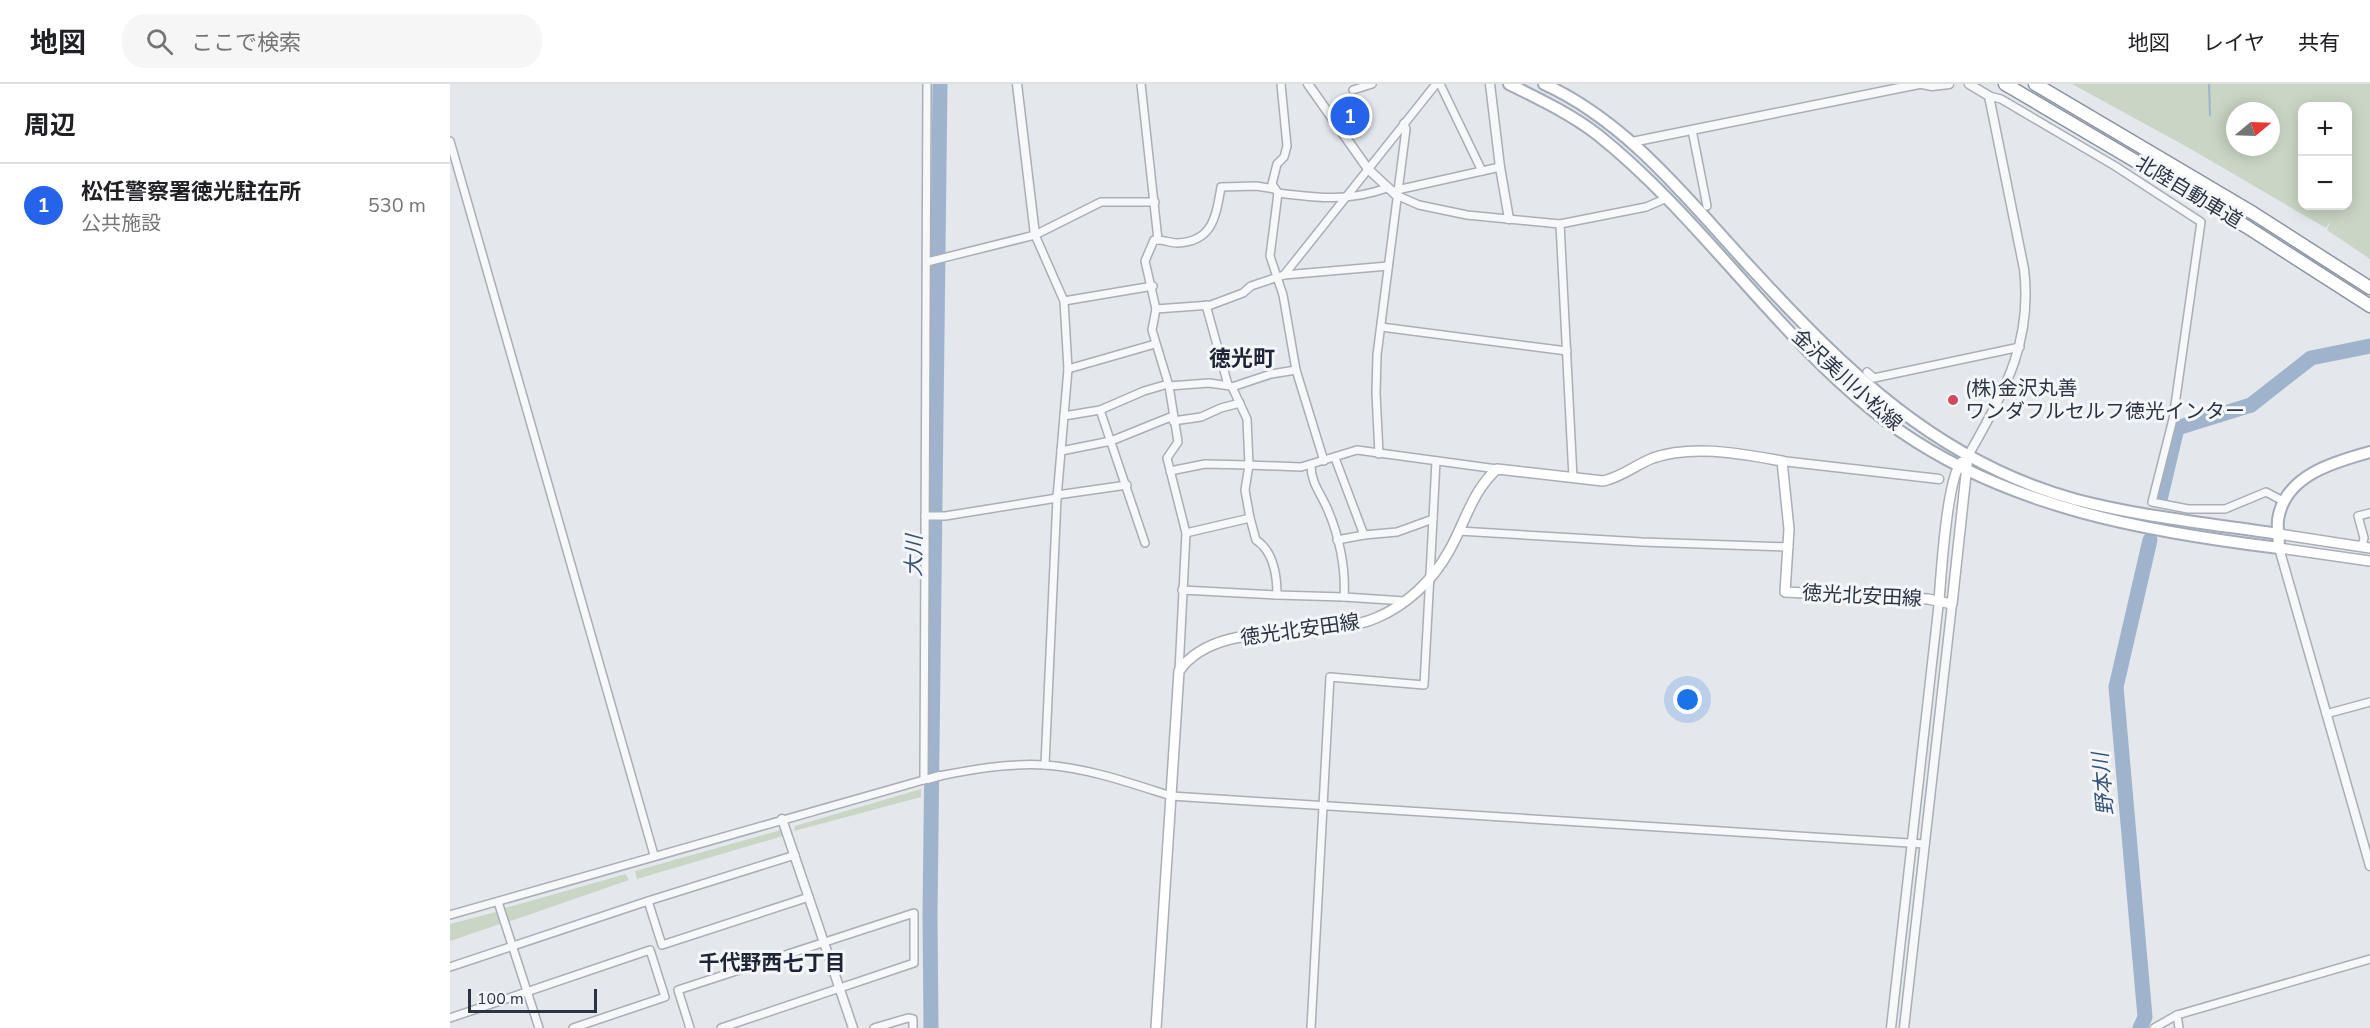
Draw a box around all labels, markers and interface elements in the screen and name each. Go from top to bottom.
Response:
search box [122,14,542,68]
text: 地図 [30,24,86,62]
icon: search [143,25,176,58]
text: ここで検索 [191,28,301,58]
text: 地図 [2128,29,2170,57]
text: レイヤ [2203,29,2265,57]
text: 共有 [2298,29,2340,57]
pin: 1 [1330,93,1370,138]
north arrow [2226,102,2280,156]
map controls [2298,102,2352,210]
button: + [2298,102,2352,156]
text: 周辺 [24,108,76,143]
street label: 北陸自動車道 [2131,150,2247,234]
button: − [2298,156,2352,210]
text: 松任警察署徳光駐在所 [81,177,301,207]
text: 1 [38,192,50,219]
text: 530 m [368,192,426,219]
text: 公共施設 [81,210,161,237]
street label: 金沢美川小松線 [1786,323,1908,437]
district label: 徳光町 [1209,344,1275,374]
place label: (株)金沢丸善 ワンダフルセルフ徳光インター [1965,375,2245,425]
marker: (株)金沢丸善 ワンダフルセルフ徳光インター [1946,393,1960,407]
water label: 大川 [900,533,928,577]
street label: 徳光北安田線 [1801,579,1923,613]
street label: 徳光北安田線 [1239,608,1361,652]
your location [1673,685,1702,714]
water label: 野本川 [2086,749,2120,817]
district label: 千代野西七丁目 [699,949,846,977]
scale bar [468,986,597,1014]
text: 100 m [477,988,524,1010]

